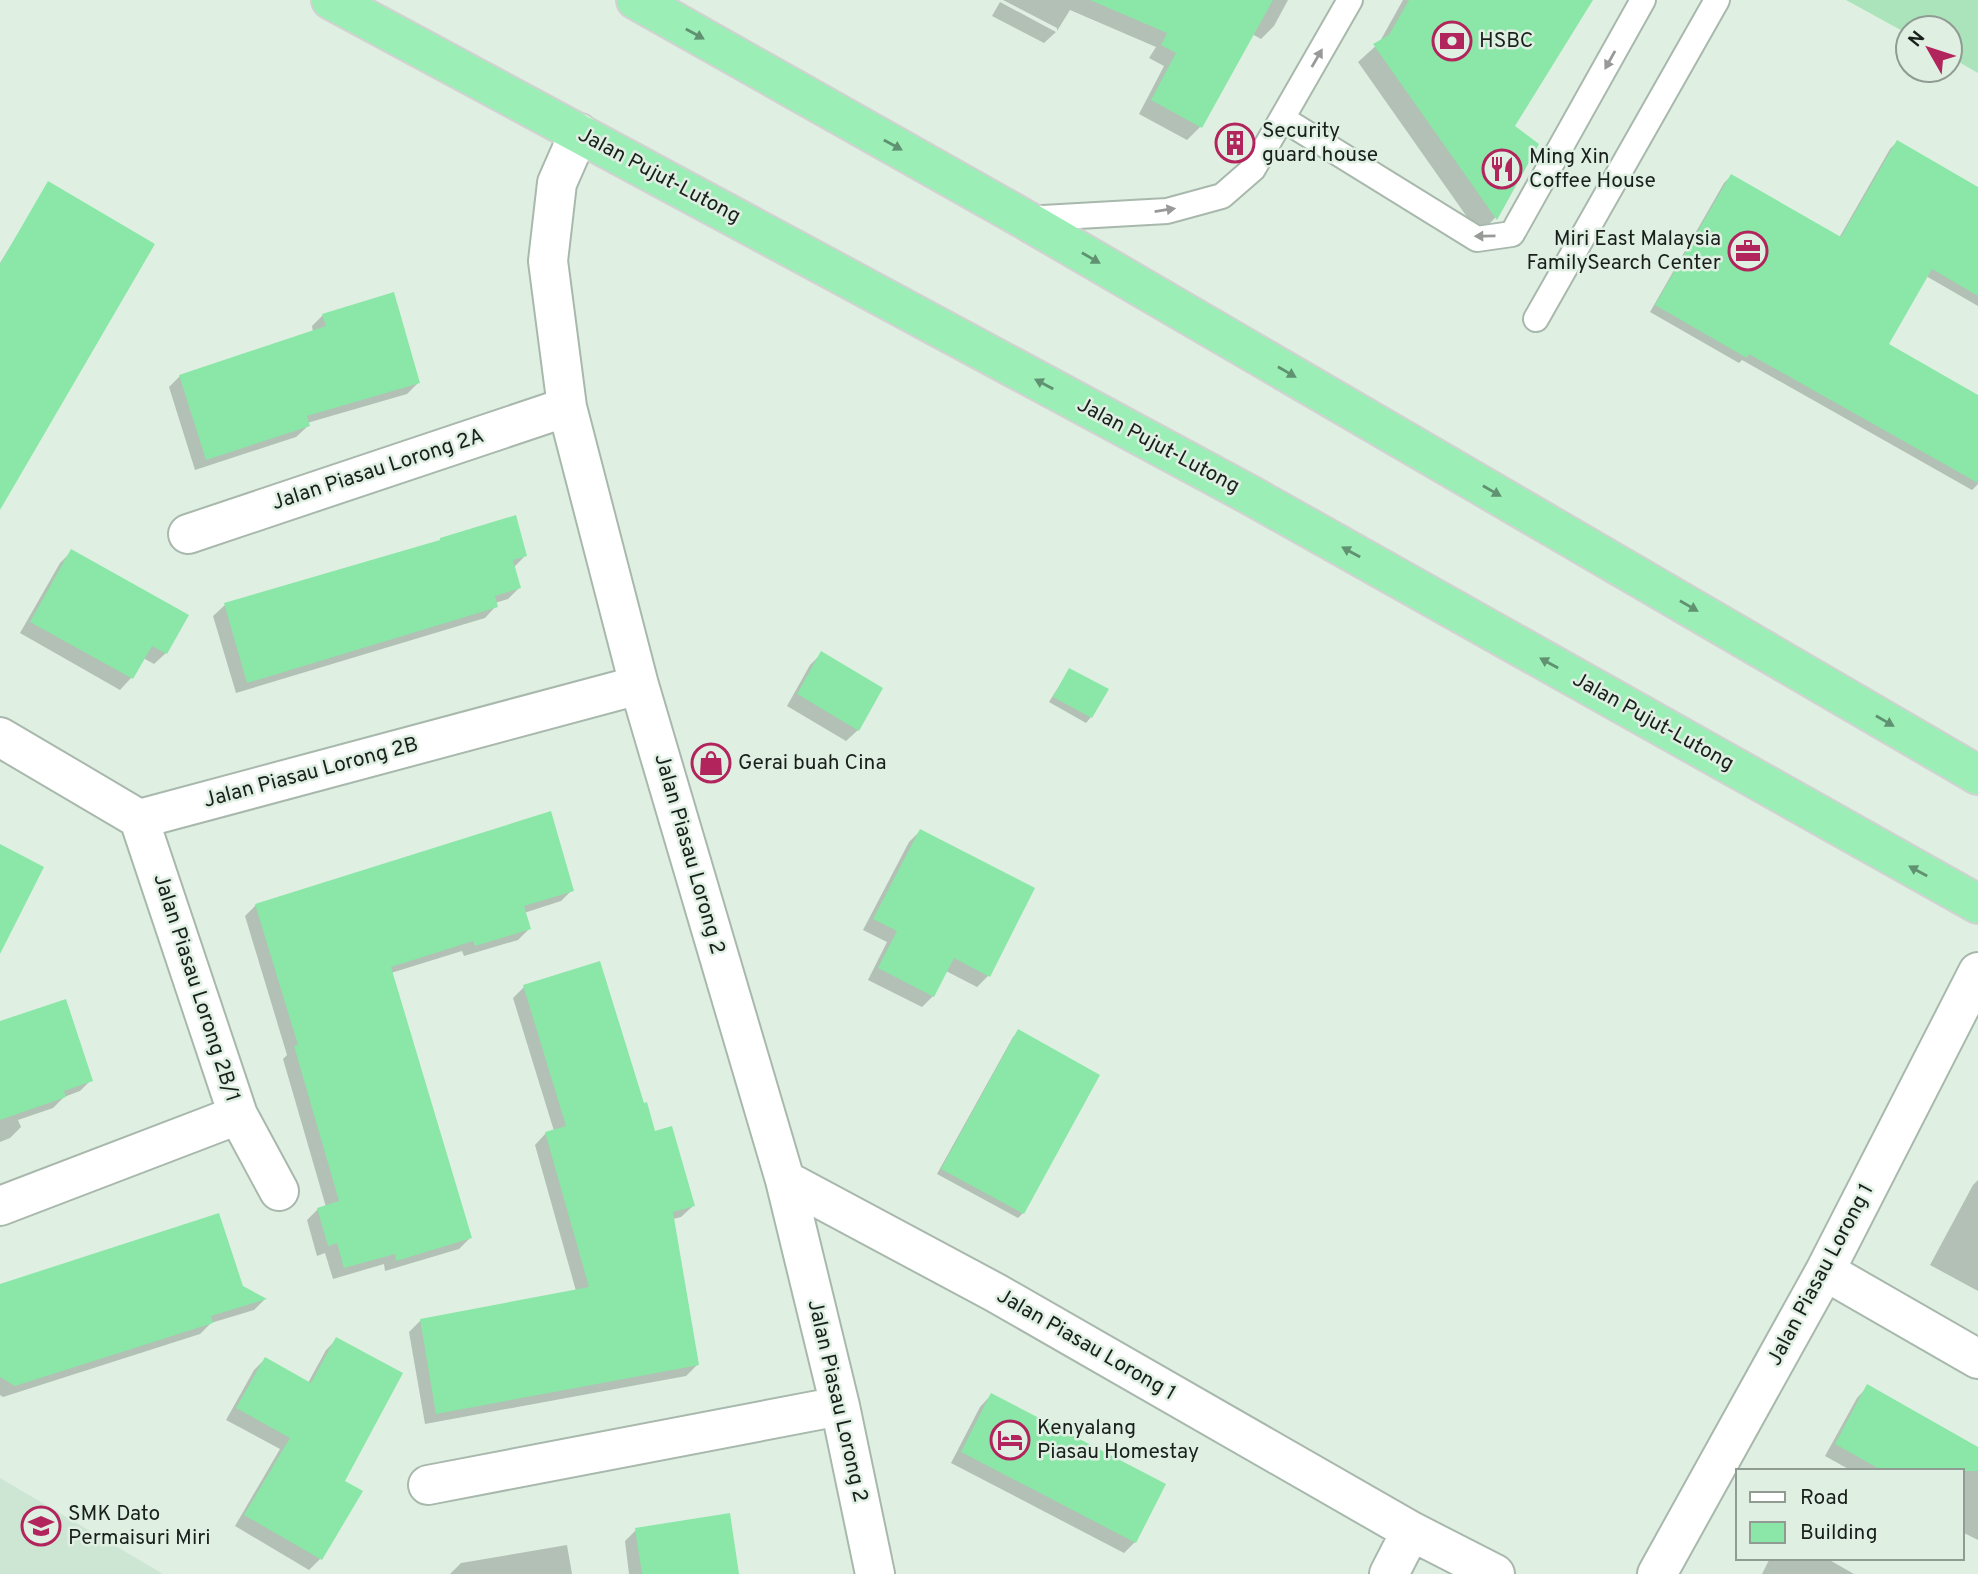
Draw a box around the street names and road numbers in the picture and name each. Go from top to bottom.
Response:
street label: Jalan Pujut-Lutong [573,122,745,230]
street label: Jalan Pujut-Lutong [1072,392,1244,500]
street label: Jalan Piasau Lorong 2A [268,423,488,517]
street label: Jalan Pujut-Lutong [1567,666,1739,778]
street label: Jalan Piasau Lorong 2B [201,731,421,815]
street label: Jalan Piasau Lorong 2 [647,751,731,957]
street label: Jalan Piasau Lorong 2B/1 [146,870,246,1106]
street label: Jalan Piasau Lorong 1 [1762,1179,1880,1371]
street label: Jalan Piasau Lorong 1 [992,1283,1180,1407]
street label: Jalan Piasau Lorong 2 [801,1297,873,1505]

